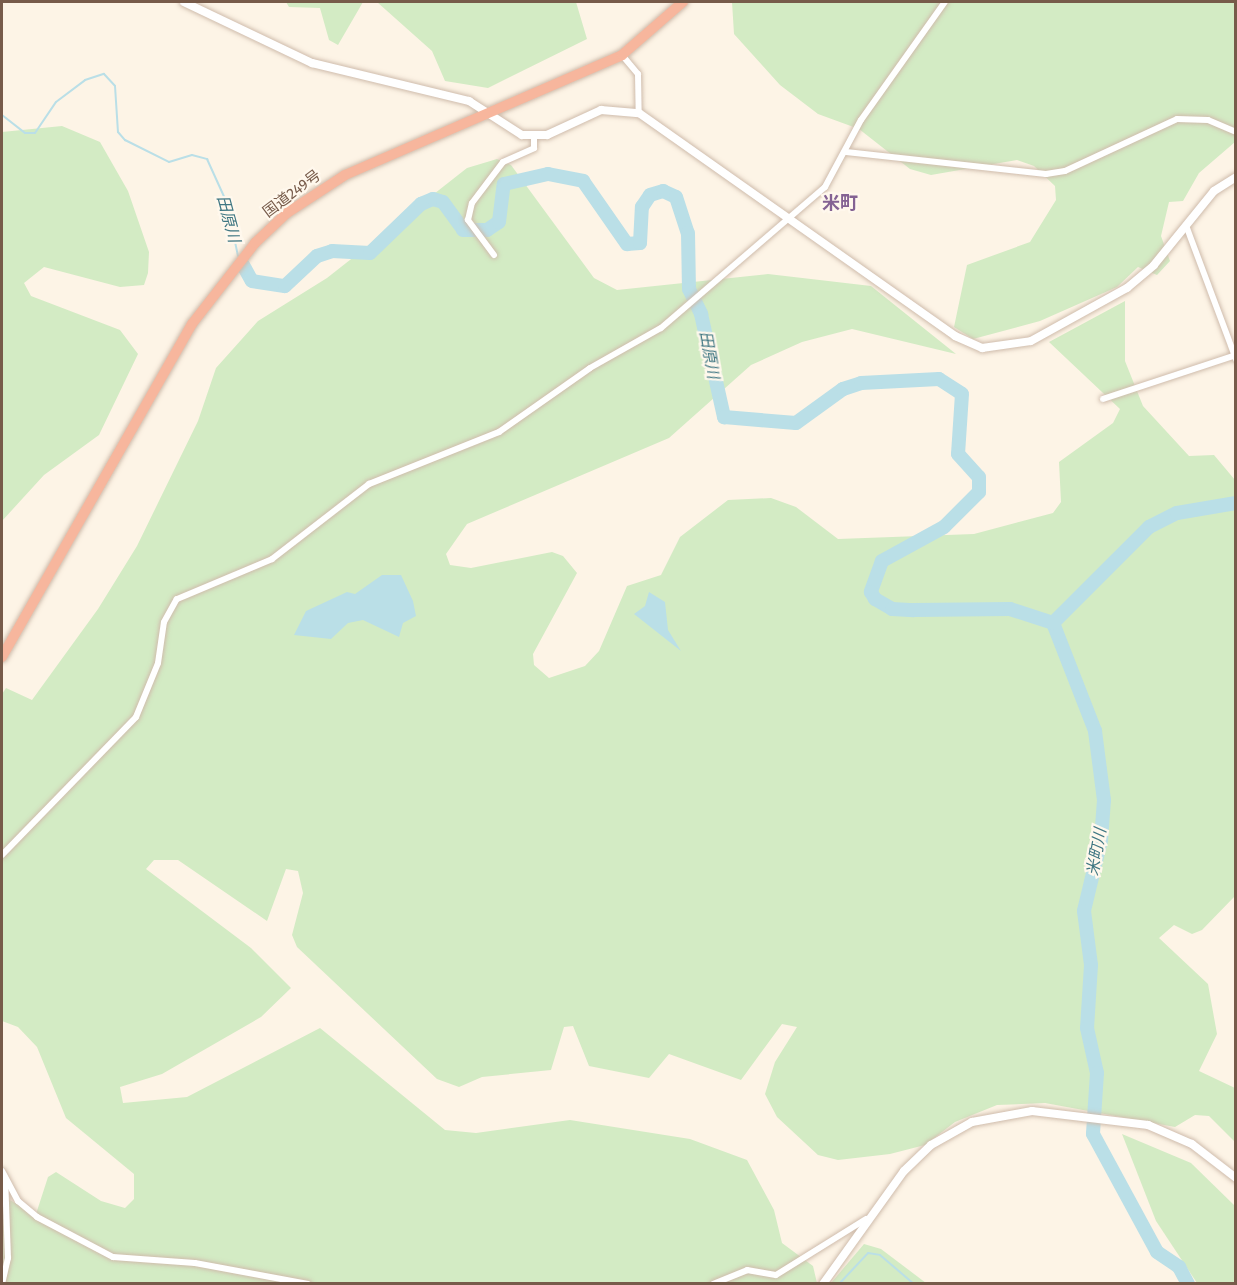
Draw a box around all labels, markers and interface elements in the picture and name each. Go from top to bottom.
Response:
street label: 国道249号 [260,166,324,222]
district label: 米町 [822,192,858,214]
water label: 田原川 [213,193,243,245]
water label: 田原川 [695,330,723,380]
water label: 米町川 [1083,827,1111,877]

